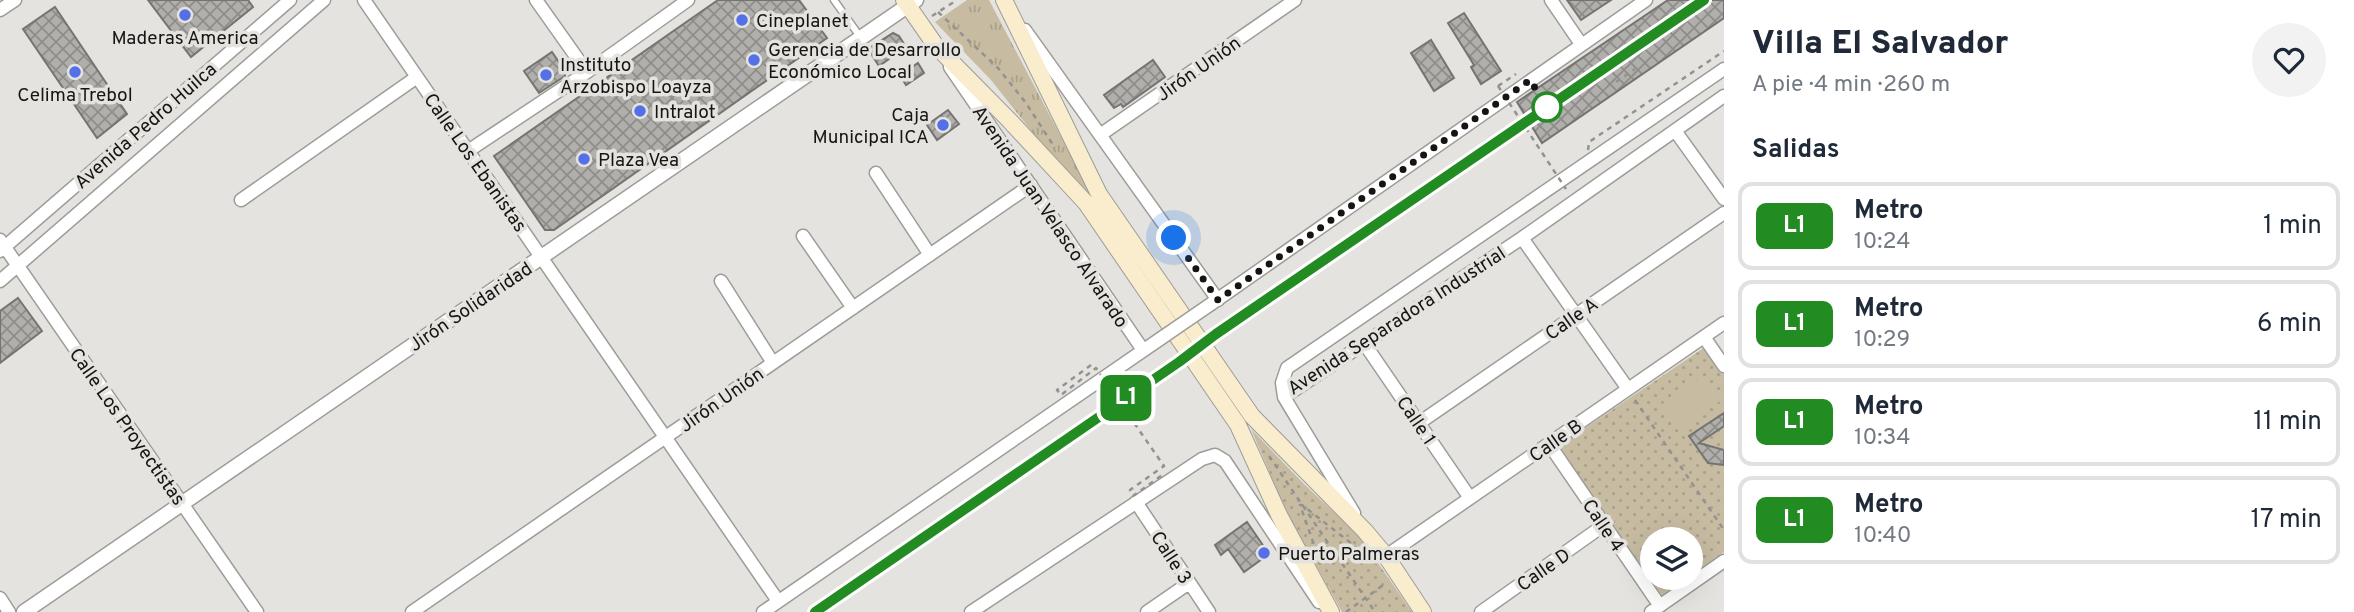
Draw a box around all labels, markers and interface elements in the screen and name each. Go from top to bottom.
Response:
marker: Maderas America [177,7,193,23]
place label: Cineplanet [756,10,849,34]
marker: Cineplanet [734,12,750,28]
button: heart [2252,23,2326,97]
text: Villa El Salvador [1752,24,2008,66]
place label: Maderas America [112,27,258,51]
street label: Jirón Unión [1152,32,1246,108]
place label: Gerencia de Desarrollo Económico Local [768,39,961,85]
marker: Gerencia de Desarrollo Económico Local [746,52,762,68]
place label: Instituto Arzobispo Loayza [560,54,712,100]
street label: Avenida Pedro Huilca [70,58,222,195]
marker: Celima Trebol [67,64,83,80]
marker: Instituto Arzobispo Loayza [538,67,554,83]
text: A pie · 4 min · 260 m [1752,71,1950,100]
place label: Celima Trebol [17,84,133,108]
street label: Calle Los Ebanistas [417,89,531,237]
unlabelled marker [1532,92,1562,122]
place label: Intralot [654,101,716,125]
street label: Avenida Juan Velasco Alvarado [966,101,1133,333]
marker: Intralot [632,103,648,119]
place label: Caja Municipal ICA [812,104,929,150]
marker: Caja Municipal ICA [935,117,951,133]
text: Salidas [1752,134,1840,167]
place label: Plaza Vea [598,149,679,173]
marker: Plaza Vea [576,151,592,167]
text: Metro [1854,195,1923,228]
text: 1 min [2263,210,2322,243]
text: L1 [1783,211,1806,241]
your location [1156,220,1191,255]
text: 10:24 [1854,228,1911,257]
street label: Avenida Separadora Industrial [1284,242,1511,401]
street label: Jirón Solidaridad [405,257,538,358]
street label: Calle A [1541,293,1603,346]
text: Metro [1854,293,1923,326]
text: 6 min [2257,308,2322,341]
text: L1 [1783,309,1806,339]
text: 10:29 [1854,326,1910,355]
street label: Calle Los Proyectistas [63,344,190,511]
street label: Jirón Unión [675,363,769,439]
line badge: L1 [1094,375,1158,421]
text: L1 [1114,383,1138,413]
text: Metro [1854,391,1923,424]
street label: Calle 1 [1390,392,1440,450]
text: 11 min [2253,406,2322,439]
text: L1 [1783,407,1806,437]
street label: Calle B [1525,415,1587,469]
text: 10:34 [1854,424,1911,453]
text: Metro [1854,489,1923,522]
street label: Calle 4 [1576,495,1629,557]
text: 17 min [2250,504,2322,537]
text: L1 [1783,505,1806,535]
text: 10:40 [1854,522,1912,551]
street label: Calle 3 [1144,527,1196,589]
map controls [1640,527,1703,590]
button: layers [1640,527,1703,590]
place label: Puerto Palmeras [1278,543,1420,567]
street label: Calle D [1513,544,1576,598]
marker: Puerto Palmeras [1256,545,1272,561]

